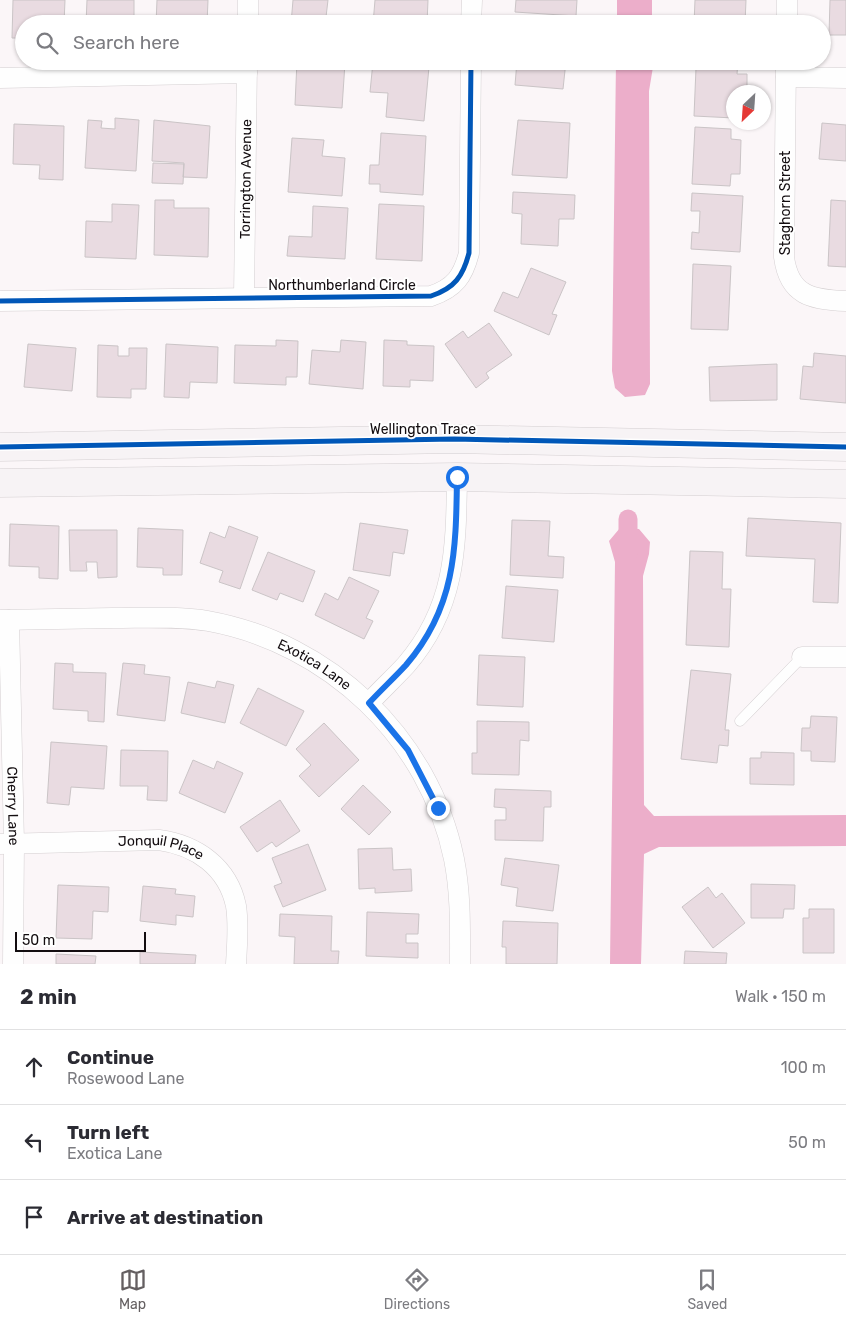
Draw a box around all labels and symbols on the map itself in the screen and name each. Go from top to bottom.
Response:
north arrow [726,85,771,130]
street label: Torrington Avenue [236,119,255,239]
street label: Staghorn Street [777,150,794,255]
street label: Northumberland Circle [268,277,416,294]
street label: Wellington Trace [370,421,476,438]
route start [446,466,469,489]
street label: Exotica Lane [275,635,355,694]
street label: Cherry Lane [4,766,23,846]
route end [427,797,450,820]
street label: Jonquil Place [118,831,207,863]
scale bar [15,929,146,952]

